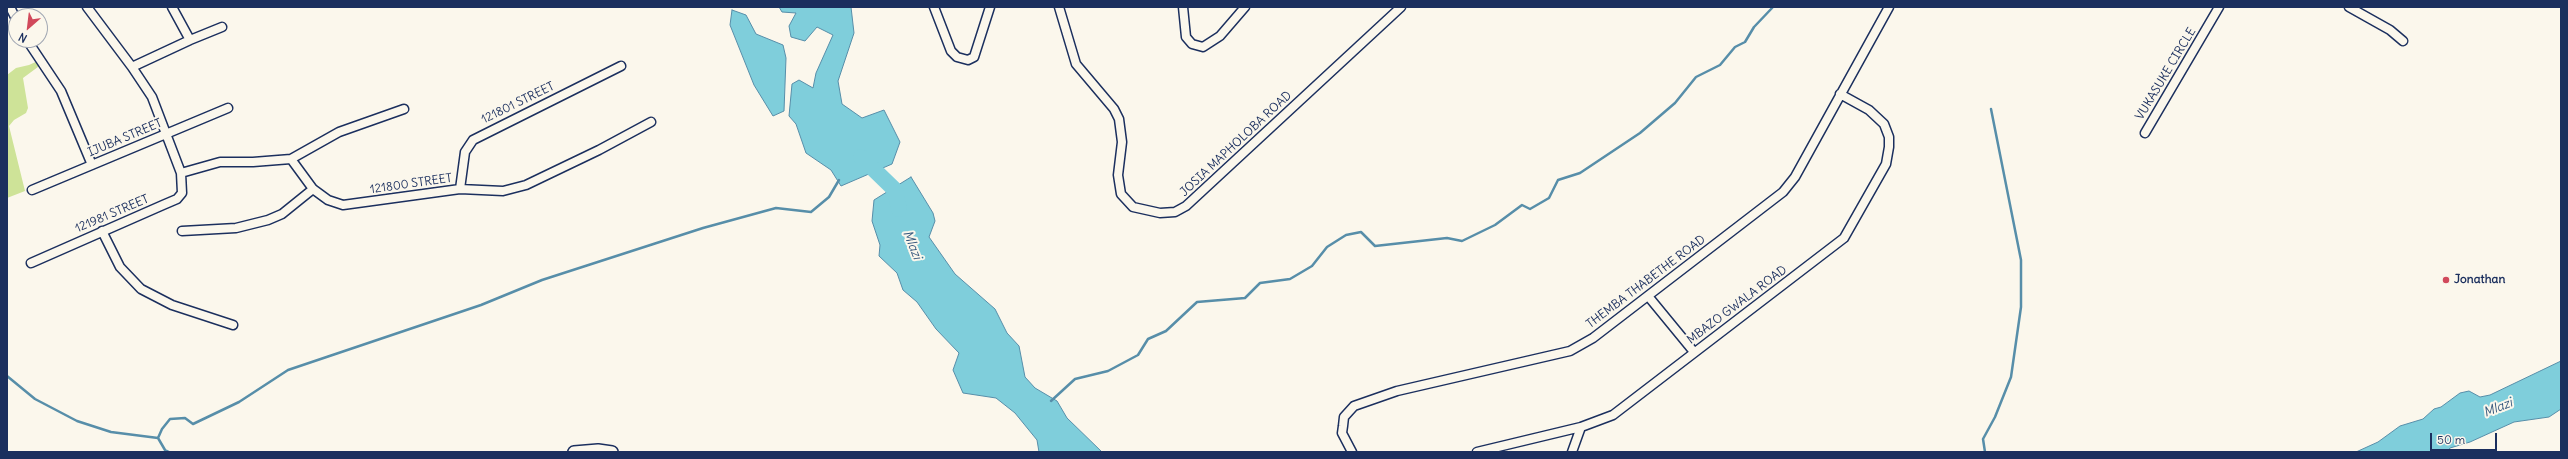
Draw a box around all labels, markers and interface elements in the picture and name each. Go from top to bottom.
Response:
north arrow [8,8,48,48]
street label: VUKASUKE CIRCLE [2133,25,2199,123]
text: N [16,30,29,46]
street label: 121801 STREET [479,79,557,127]
street label: JOSIA MAPHOLOBA ROAD [1177,88,1295,200]
street label: IJUBA STREET [86,116,164,160]
street label: 121800 STREET [369,171,453,197]
street label: 121981 STREET [73,192,151,236]
water label: Mlazi [899,228,925,262]
street label: THEMBA THABETHE ROAD [1584,232,1708,332]
street label: MBAZO GWALA ROAD [1684,263,1790,347]
place label: Jonathan [2454,273,2505,287]
marker: Jonathan [2441,275,2451,285]
water label: Mlazi [2481,395,2515,421]
scale bar [2432,425,2499,451]
text: 50 m [2437,432,2465,447]

